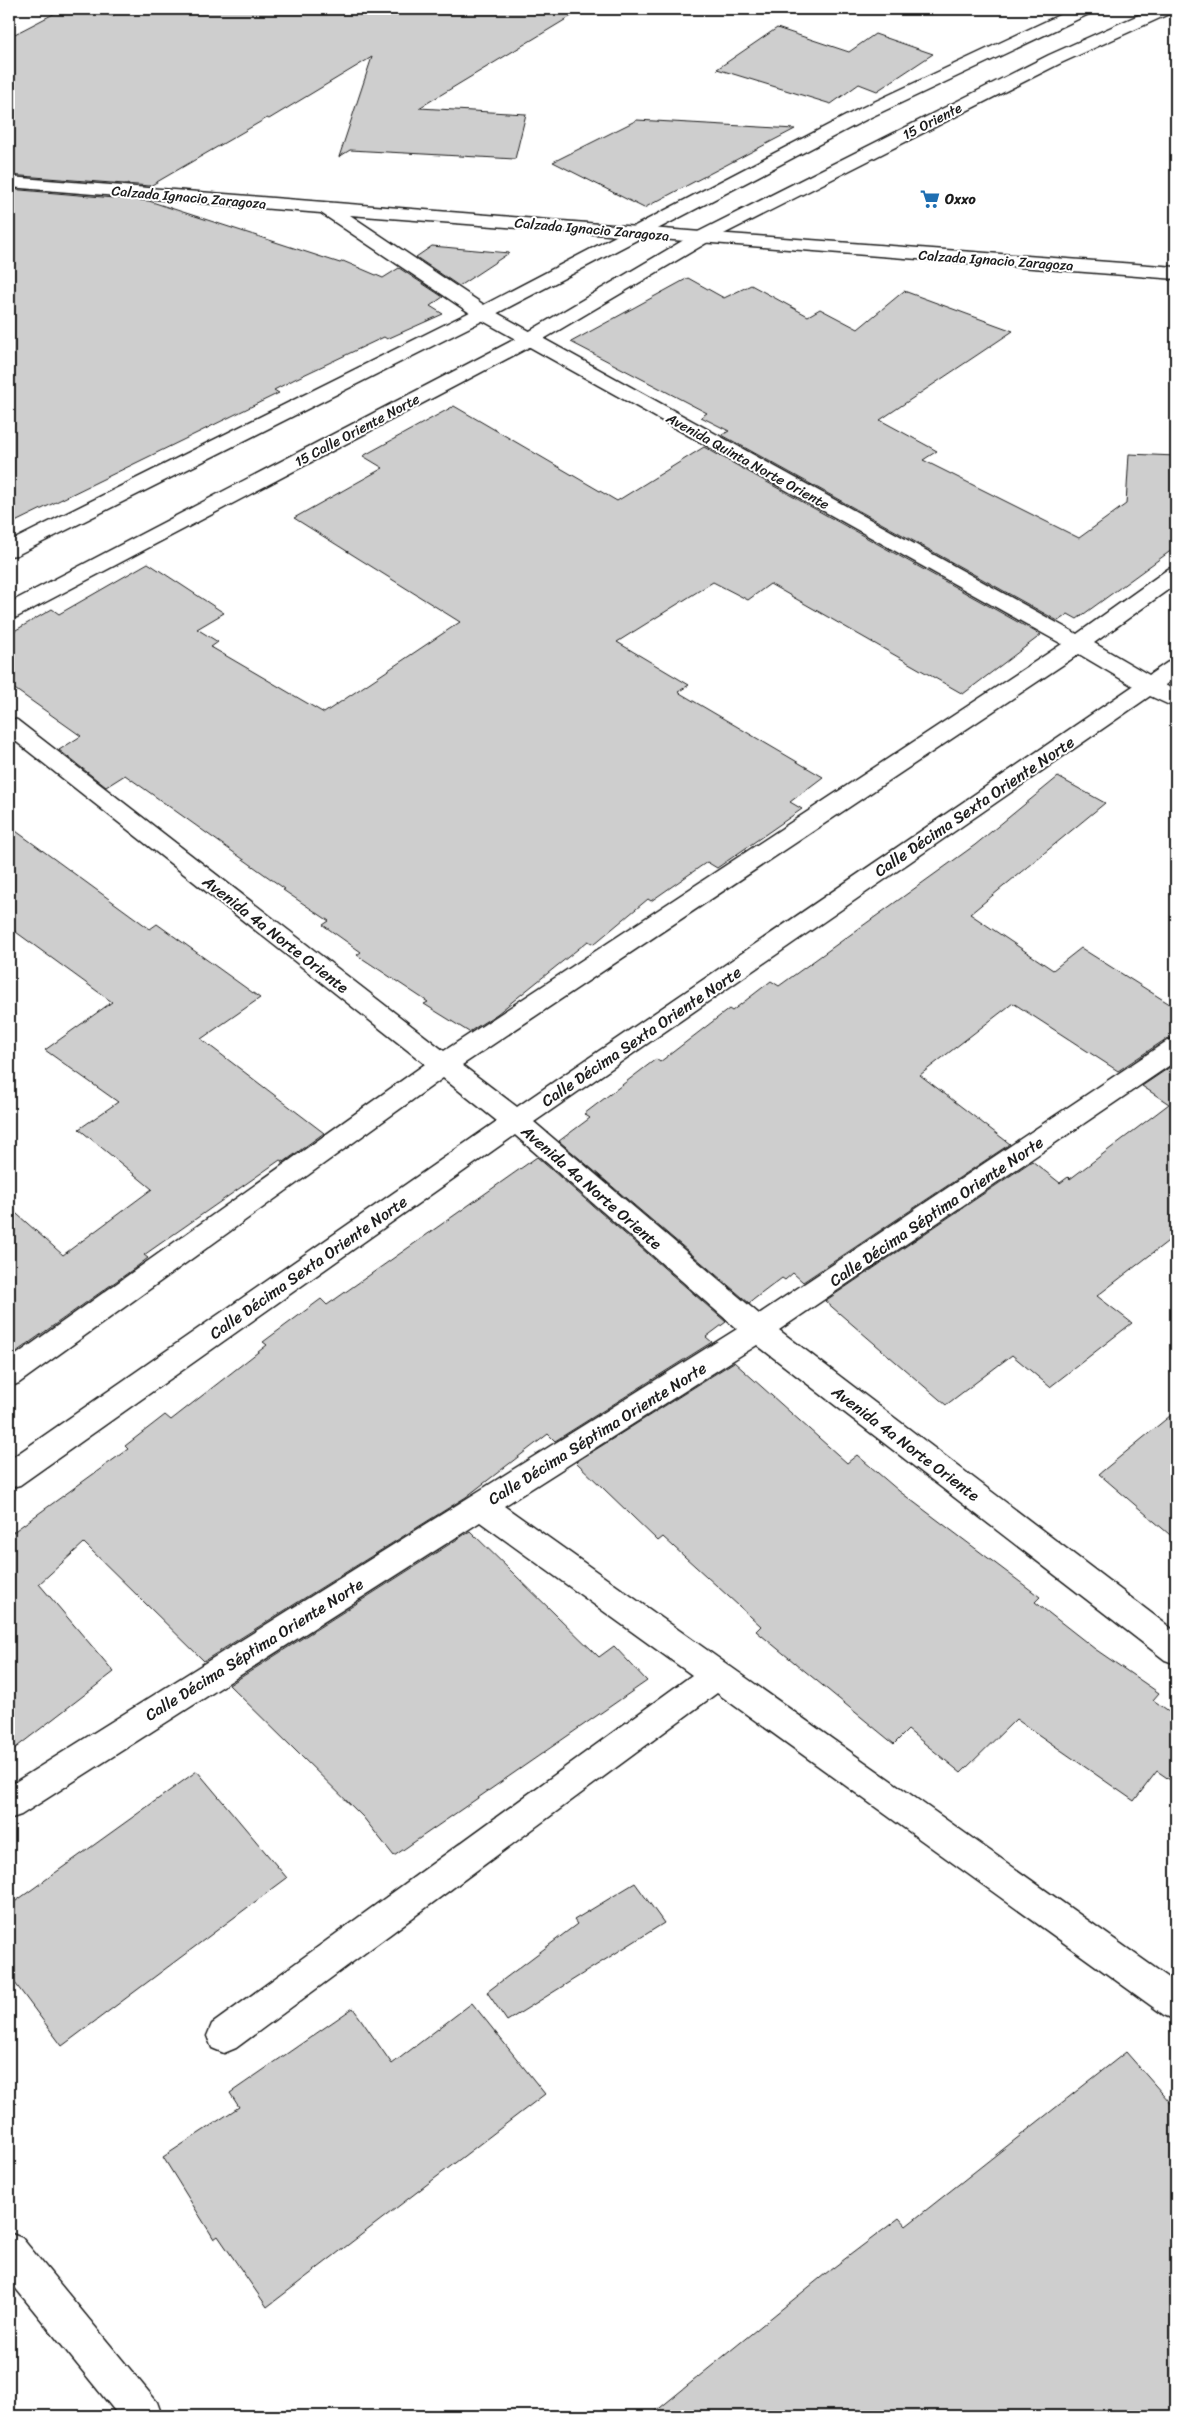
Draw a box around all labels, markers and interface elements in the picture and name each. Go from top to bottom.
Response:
street label: 15 Oriente [898,96,967,147]
street label: Calzada Ignacio Zaragoza [111,178,267,217]
place label: Oxxo [944,187,976,212]
supermarket icon: Oxxo [919,188,941,210]
street label: Calzada Ignacio Zaragoza [514,210,670,249]
street label: Calzada Ignacio Zaragoza [918,243,1074,278]
street label: 15 Calle Oriente Norte [290,387,424,474]
street label: Avenida Quinta Norte Oriente [661,406,834,517]
street label: Calle Décima Sexta Oriente Norte [868,728,1081,885]
street label: Avenida 4a Norte Oriente [195,867,356,1001]
street label: Calle Décima Sexta Oriente Norte [535,958,748,1115]
street label: Avenida 4a Norte Oriente [514,1117,669,1257]
street label: Calle Décima Séptima Oriente Norte [823,1128,1050,1294]
street label: Calle Décima Sexta Oriente Norte [203,1188,414,1347]
street label: Calle Décima Séptima Oriente Norte [482,1354,713,1513]
street label: Avenida 4a Norte Oriente [824,1377,986,1509]
street label: Calle Décima Séptima Oriente Norte [139,1570,370,1729]

